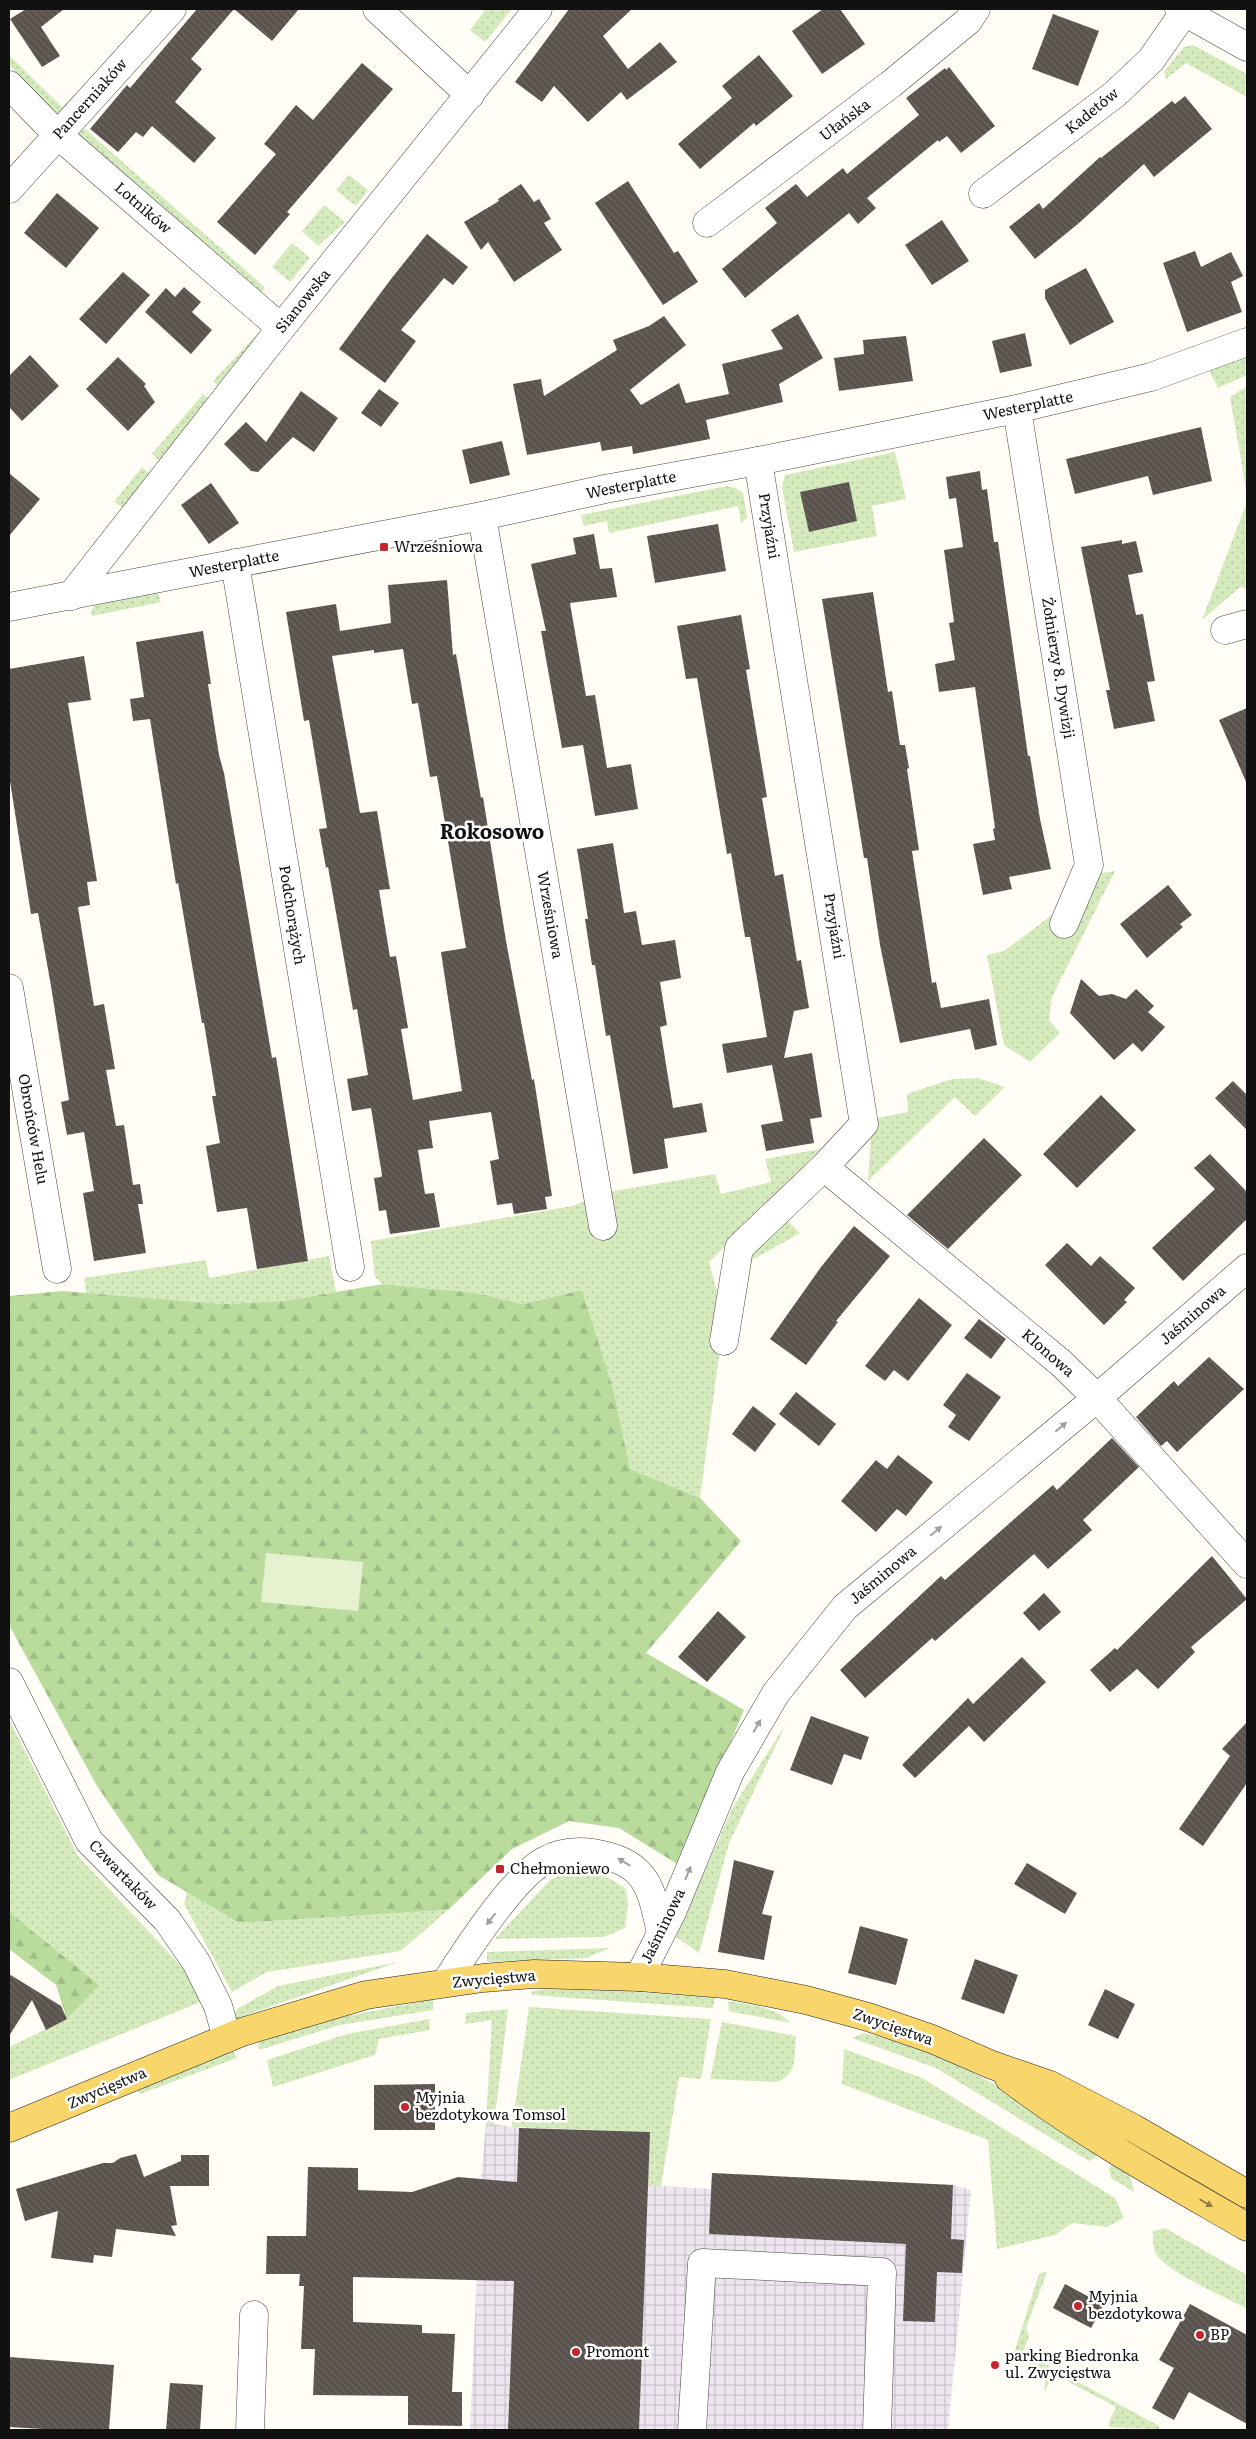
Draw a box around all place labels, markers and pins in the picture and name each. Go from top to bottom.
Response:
place label: Wrześniowa [394,534,484,557]
marker: Wrześniowa [378,541,390,553]
place label: Chełmoniewo [510,1856,610,1879]
marker: Chełmoniewo [494,1863,506,1875]
place label: Myjnia bezdotykowa Tomsol [415,2085,566,2125]
marker: Myjnia bezdotykowa Tomsol [399,2101,411,2113]
place label: Myjnia bezdotykowa [1088,2284,1183,2324]
marker: Myjnia bezdotykowa [1072,2300,1084,2312]
place label: BP [1210,2322,1229,2345]
marker: BP [1194,2329,1206,2341]
place label: Promont [586,2339,649,2362]
place label: parking Biedronka ul. Zwycięstwa [1005,2343,1140,2383]
marker: Promont [570,2346,582,2358]
marker: parking Biedronka ul. Zwycięstwa [989,2359,1001,2371]

